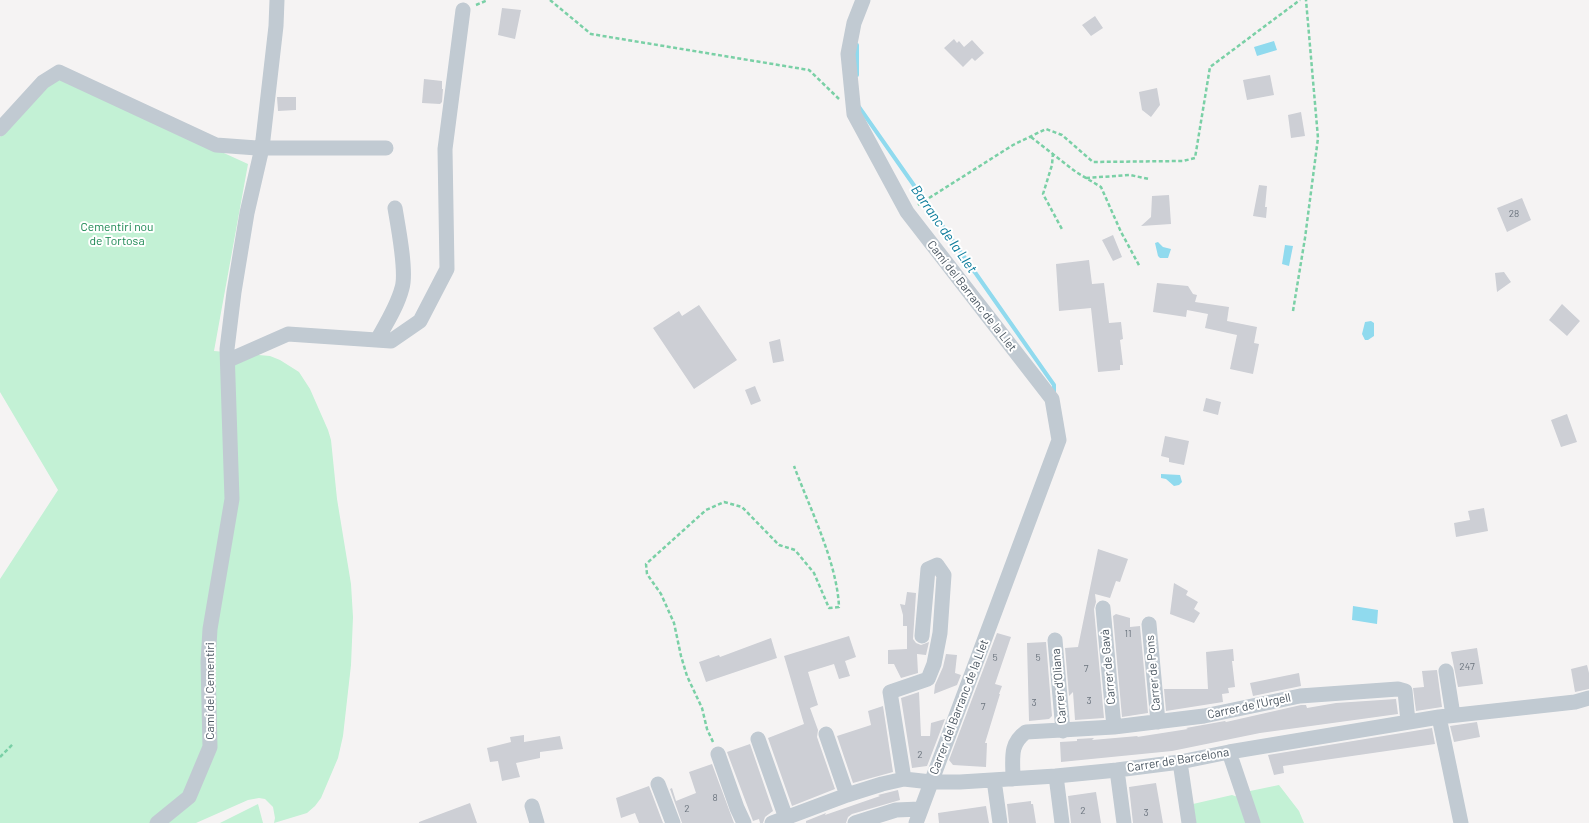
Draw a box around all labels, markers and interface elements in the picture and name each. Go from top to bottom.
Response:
water label: Barranc de la Llet [907,182,981,276]
house number: 28 [1509,208,1519,220]
park label: Cementiri nou de Tortosa [81,220,153,248]
street label: Camí del Barranc de la Llet [924,238,1020,354]
house number: 11 [1124,628,1132,640]
street label: Carrer de Gavà [1098,629,1118,705]
street label: Carrer de Pons [1143,634,1163,712]
street label: Carrer del Barranc de la Llet [927,637,991,777]
street label: Camí del Cementiri [203,642,217,740]
street label: Carrer d'Oliana [1049,648,1069,724]
house number: 5 [992,652,998,664]
house number: 5 [1035,652,1041,664]
house number: 247 [1459,661,1475,673]
house number: 7 [1084,663,1088,675]
street label: Carrer de l'Urgell [1206,690,1292,722]
house number: 3 [1086,695,1092,707]
house number: 3 [1031,697,1037,709]
house number: 7 [981,701,985,713]
street label: Carrer de Barcelona [1126,745,1230,775]
house number: 2 [917,749,923,761]
house number: 8 [712,792,718,804]
house number: 2 [684,803,690,815]
house number: 2 [1080,805,1086,817]
house number: 3 [1143,807,1149,819]

